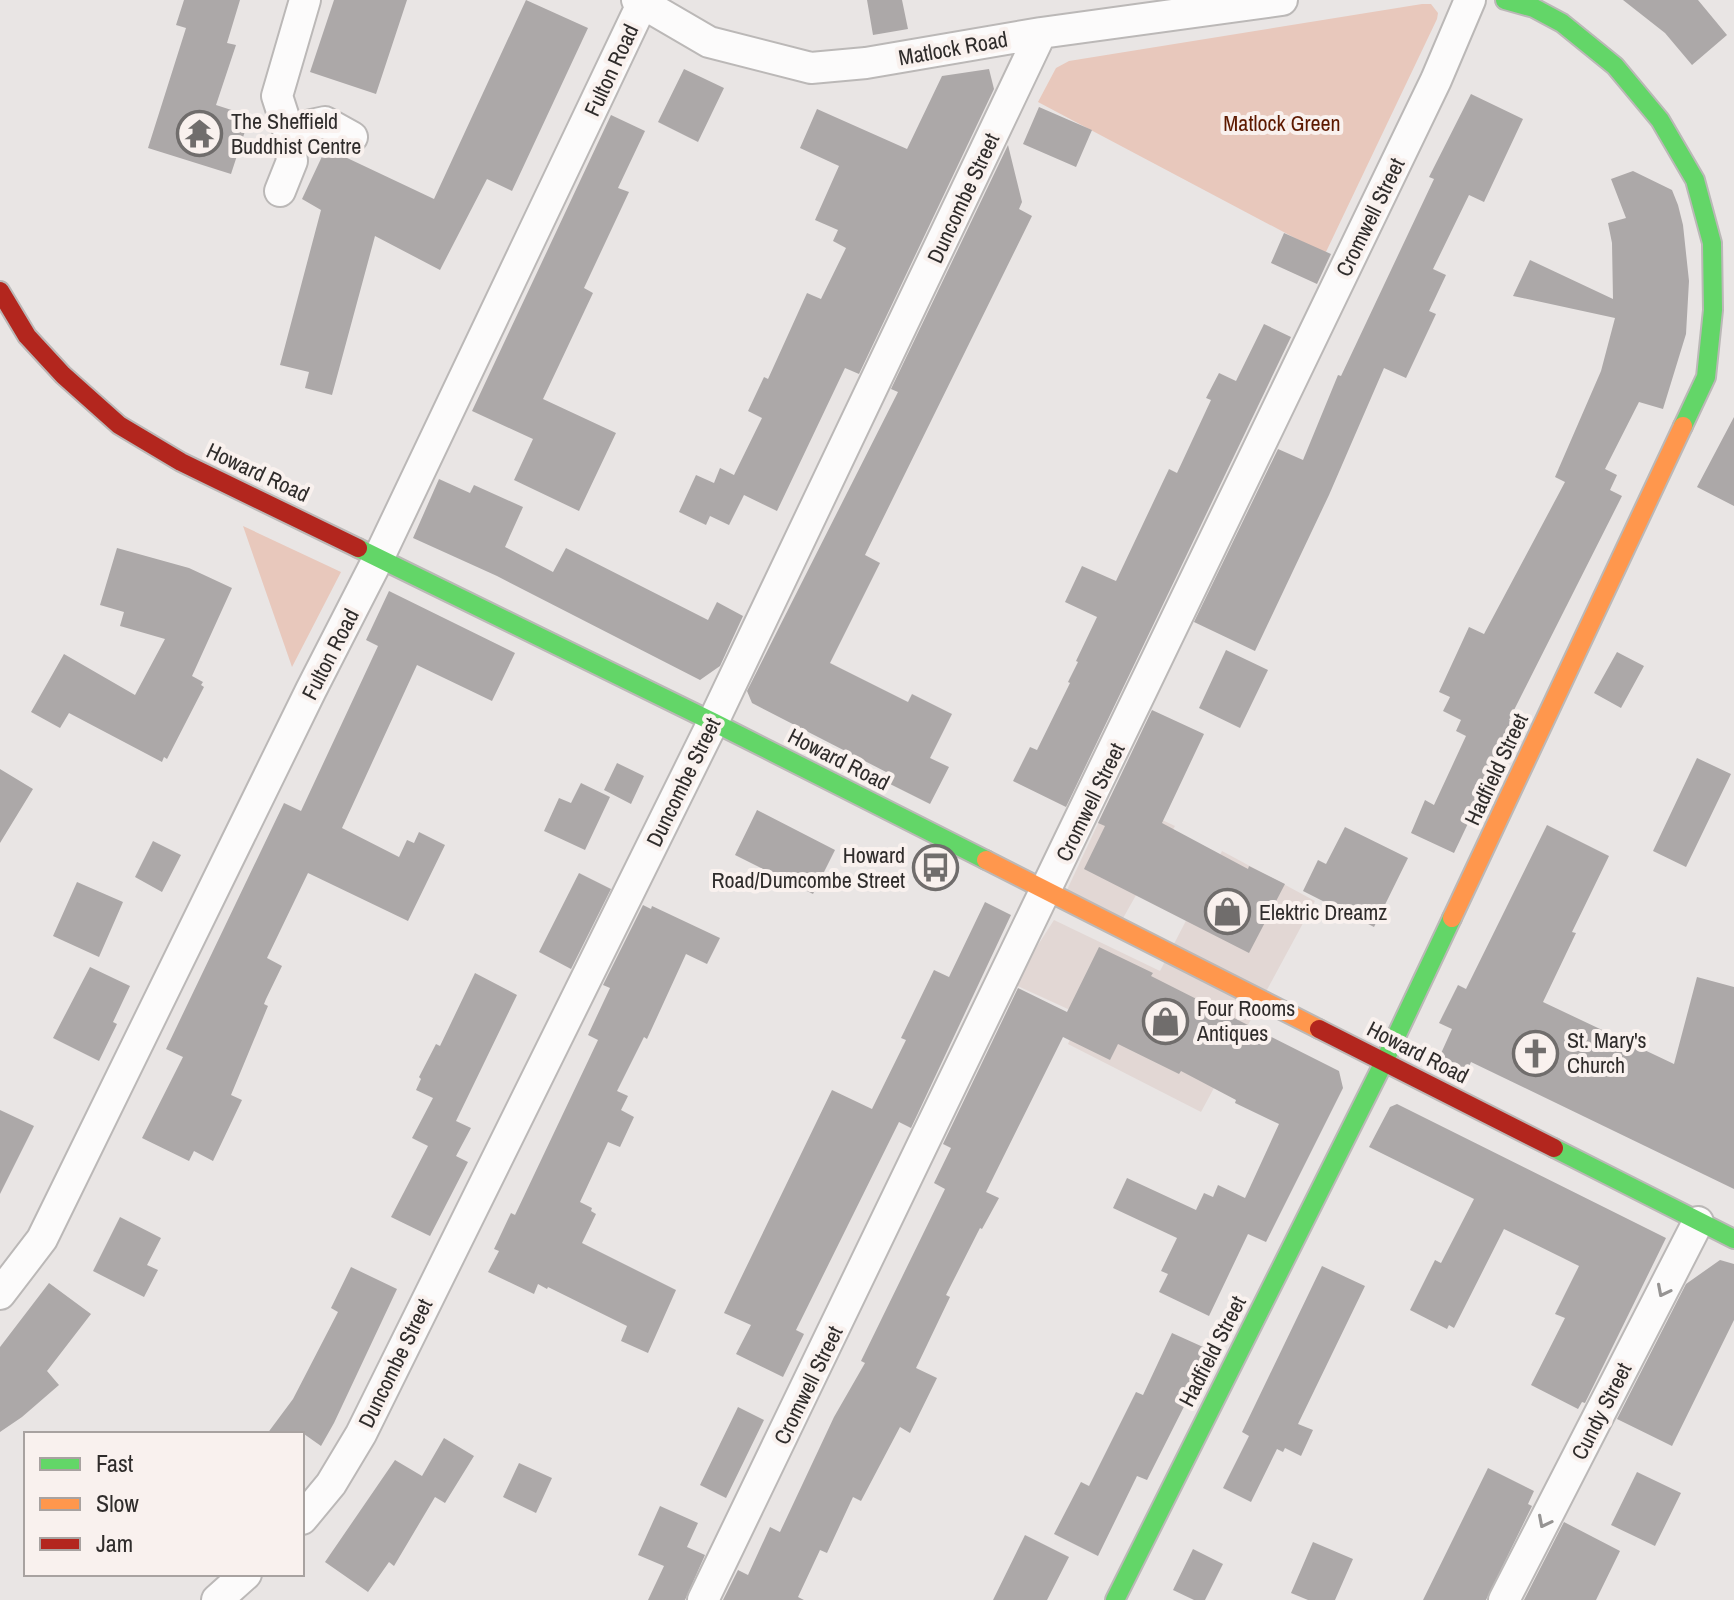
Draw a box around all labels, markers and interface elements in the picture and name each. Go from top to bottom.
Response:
street label: Fulton Road [577,19,645,121]
street label: Matlock Road [896,24,1010,72]
place label: The Sheffield Buddhist Centre [231,106,361,161]
park label: Matlock Green [1223,108,1341,138]
temple icon: The Sheffield Buddhist Centre [176,110,224,158]
street label: Duncombe Street [920,128,1006,268]
street label: Cromwell Street [1328,153,1412,281]
street label: Howard Road [202,435,314,509]
street label: Fulton Road [294,603,366,705]
street label: Hadfield Street [1457,708,1535,830]
street label: Duncombe Street [639,712,727,852]
street label: Howard Road [783,721,895,797]
street label: Cromwell Street [1048,738,1132,866]
place label: Howard Road/Dumcombe Street [711,840,905,895]
bus stop icon: Howard Road/Dumcombe Street [912,844,960,892]
shop icon: Elektric Dreamz [1204,888,1252,936]
place label: Elektric Dreamz [1259,897,1387,927]
place label: Four Rooms Antiques [1196,993,1295,1048]
shop icon: Four Rooms Antiques [1142,997,1190,1045]
street label: Howard Road [1362,1014,1474,1090]
place label: St. Mary's Church [1567,1025,1647,1080]
church icon: St. Mary's Church [1512,1029,1560,1077]
one-way arrow [1657,1283,1672,1297]
street label: Hadfield Street [1171,1291,1253,1411]
street label: Duncombe Street [351,1293,439,1433]
street label: Cromwell Street [766,1321,850,1449]
street label: Cundy Street [1564,1357,1638,1465]
legend [24,1432,304,1576]
text: Fast [96,1447,134,1479]
text: Slow [96,1487,139,1519]
one-way arrow [1538,1514,1554,1529]
text: Jam [96,1527,133,1559]

